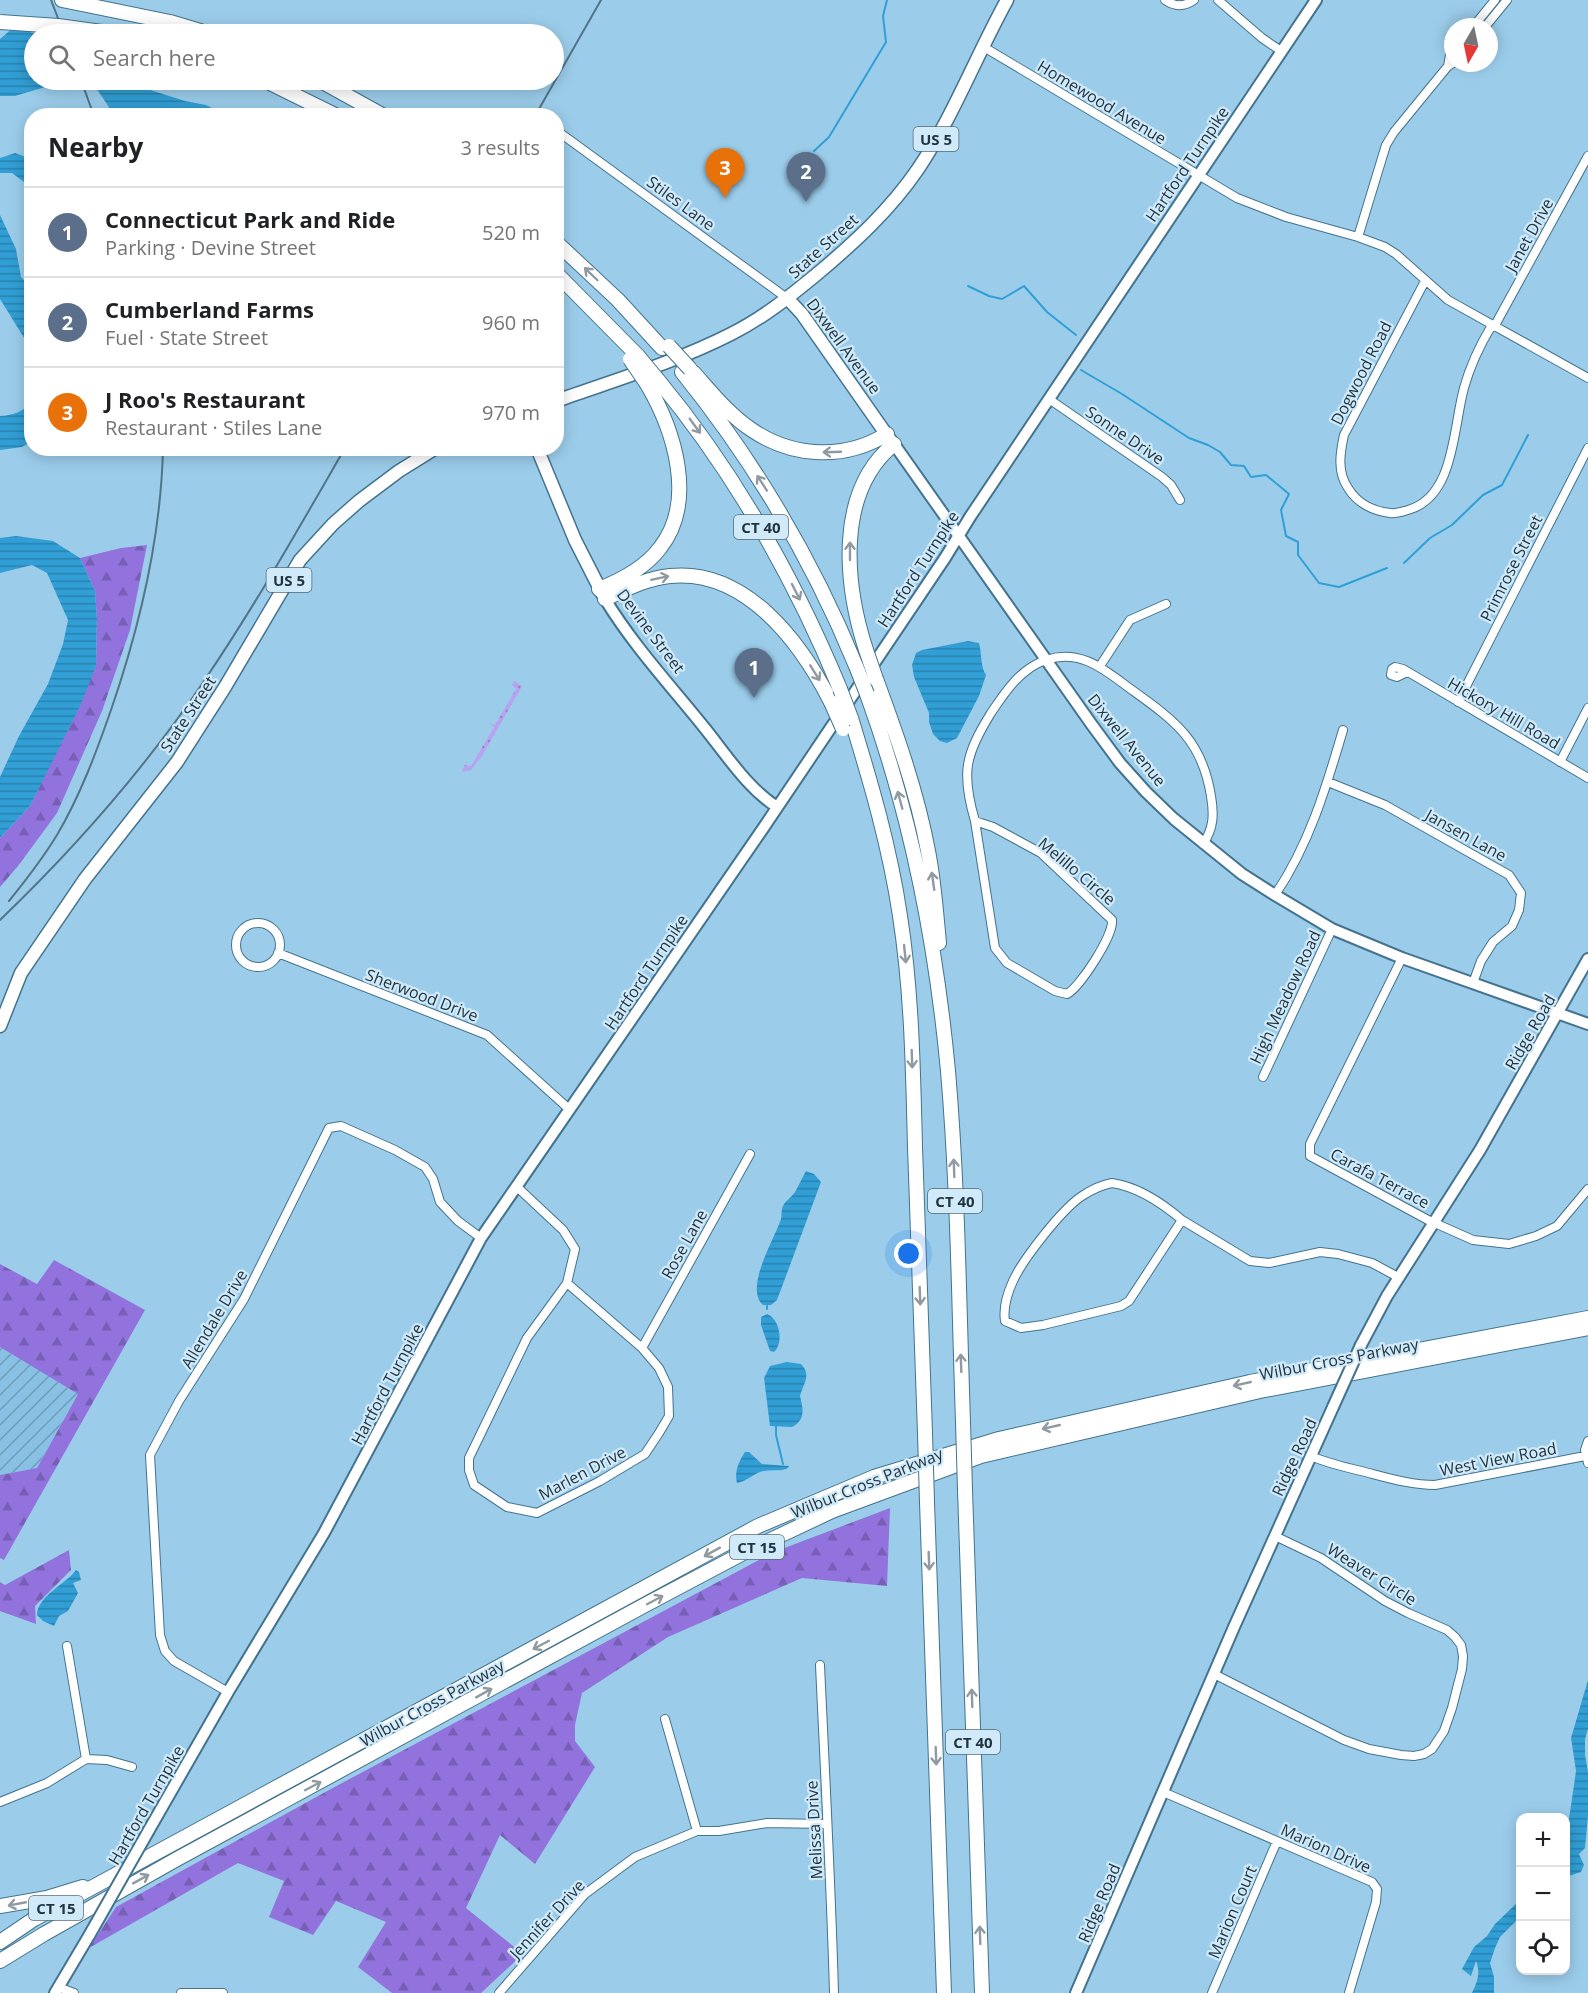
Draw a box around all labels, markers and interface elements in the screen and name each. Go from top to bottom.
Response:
north arrow [1444,18,1498,72]
search box [24,24,564,90]
icon: search [45,41,78,74]
text: Search here [93,42,216,72]
street label: Homewood Avenue [1034,55,1170,149]
street label: Hartford Turnpike [1140,102,1234,226]
road number: US 5 [914,127,958,151]
text: Nearby [48,129,143,165]
text: 3 results [460,134,540,161]
pin: 3 [706,148,744,198]
pin: 2 [786,152,826,202]
street label: Stiles Lane [642,171,720,235]
street label: Janet Drive [1499,194,1558,278]
text: Connecticut Park and Ride [105,204,395,234]
street label: State Street [783,209,863,283]
text: 1 [62,219,73,246]
text: 520 m [482,219,540,246]
text: Parking · Devine Street [105,234,316,261]
one-way arrow [584,267,599,281]
text: Cumberland Farms [105,294,314,324]
street label: Dixwell Avenue [802,294,886,398]
text: 2 [62,309,73,336]
text: 960 m [482,309,540,336]
street label: Dogwood Road [1325,317,1397,429]
text: Fuel · State Street [105,324,268,351]
text: J Roo's Restaurant [105,384,305,414]
text: 3 [62,399,73,426]
text: 970 m [482,399,540,426]
street label: Sonne Drive [1081,401,1169,469]
text: Restaurant · Stiles Lane [105,414,322,441]
one-way arrow [688,417,701,433]
one-way arrow [823,447,843,458]
one-way arrow [756,475,768,492]
street label: Hartford Turnpike [872,507,964,631]
street label: Primrose Street [1475,511,1547,625]
road number: CT 40 [734,515,788,539]
one-way arrow [844,542,856,562]
road number: US 5 [266,568,312,592]
one-way arrow [650,572,669,584]
one-way arrow [790,583,802,600]
street label: Devine Street [612,584,690,678]
pin: 1 [734,648,774,698]
one-way arrow [810,664,822,681]
street label: State Street [155,671,221,756]
street label: Hickory Hill Road [1444,672,1564,754]
street label: Dixwell Avenue [1083,689,1171,791]
one-way arrow [894,791,906,810]
street label: Jansen Lane [1420,803,1511,866]
street label: Melillo Circle [1034,832,1120,910]
one-way arrow [927,871,938,891]
street label: Hartford Turnpike [599,910,693,1034]
street label: High Meadow Road [1244,927,1326,1067]
one-way arrow [900,944,911,964]
street label: Sherwood Drive [363,963,481,1027]
street label: Ridge Road [1500,990,1560,1074]
one-way arrow [907,1048,918,1068]
street label: Carafa Terrace [1327,1143,1433,1213]
one-way arrow [948,1159,959,1179]
road number: CT 40 [928,1189,982,1213]
street label: Rose Lane [656,1205,712,1283]
your location [894,1239,923,1268]
street label: Allendale Drive [176,1265,252,1373]
one-way arrow [914,1285,926,1305]
street label: Hartford Turnpike [346,1319,428,1449]
street label: Wilbur Cross Parkway [1258,1333,1421,1385]
one-way arrow [955,1354,966,1374]
one-way arrow [1232,1379,1252,1390]
street label: Ridge Road [1266,1414,1322,1500]
one-way arrow [1042,1422,1062,1433]
street label: West View Road [1438,1437,1558,1481]
street label: Marlen Drive [534,1441,630,1505]
street label: Wilbur Cross Parkway [788,1442,947,1523]
road number: CT 15 [730,1535,784,1559]
street label: Weaver Circle [1323,1538,1421,1610]
one-way arrow [704,1546,721,1558]
one-way arrow [923,1550,934,1570]
one-way arrow [646,1594,664,1605]
one-way arrow [533,1639,550,1651]
street label: Wilbur Cross Parkway [356,1654,509,1752]
one-way arrow [475,1687,492,1699]
one-way arrow [966,1688,978,1708]
road number: CT 40 [946,1730,1000,1754]
street label: Hartford Turnpike [103,1741,189,1869]
one-way arrow [930,1745,941,1765]
one-way arrow [303,1780,321,1791]
street label: Melissa Drive [800,1780,828,1880]
map controls [1516,1813,1570,1975]
button: + [1516,1813,1570,1867]
street label: Marion Drive [1277,1818,1375,1878]
street label: Ridge Road [1073,1860,1125,1946]
street label: Marion Court [1202,1862,1262,1962]
button: − [1516,1867,1570,1921]
one-way arrow [132,1873,149,1885]
street label: Jennifer Drive [503,1874,590,1965]
road number: CT 15 [29,1896,83,1920]
one-way arrow [7,1899,27,1910]
button: locate [1516,1921,1570,1975]
one-way arrow [974,1925,986,1945]

